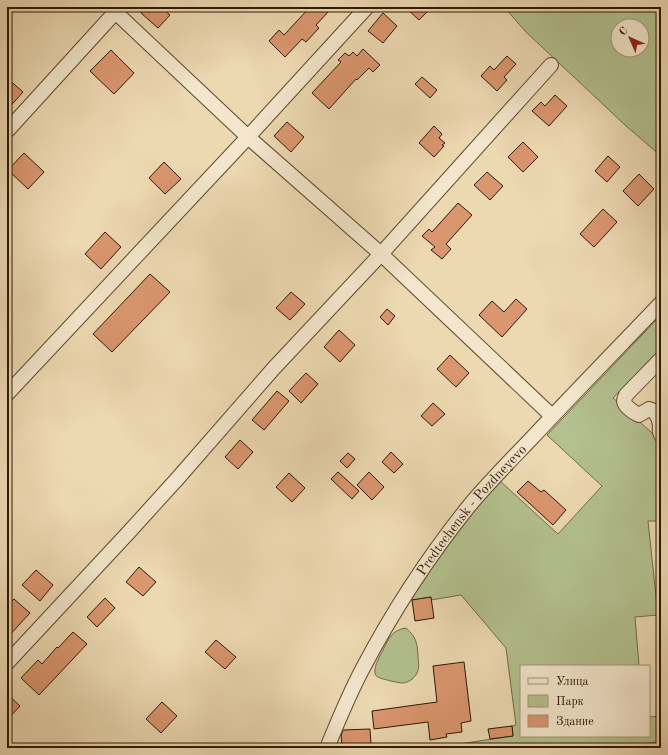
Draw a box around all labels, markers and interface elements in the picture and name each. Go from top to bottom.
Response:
north arrow [610,18,650,58]
text: С [618,26,630,38]
street label: Predtechensk - Pozdneyevo [414,442,529,578]
legend [520,665,650,737]
text: Улица [556,676,589,688]
text: Парк [556,696,584,708]
text: Здание [556,716,594,728]

